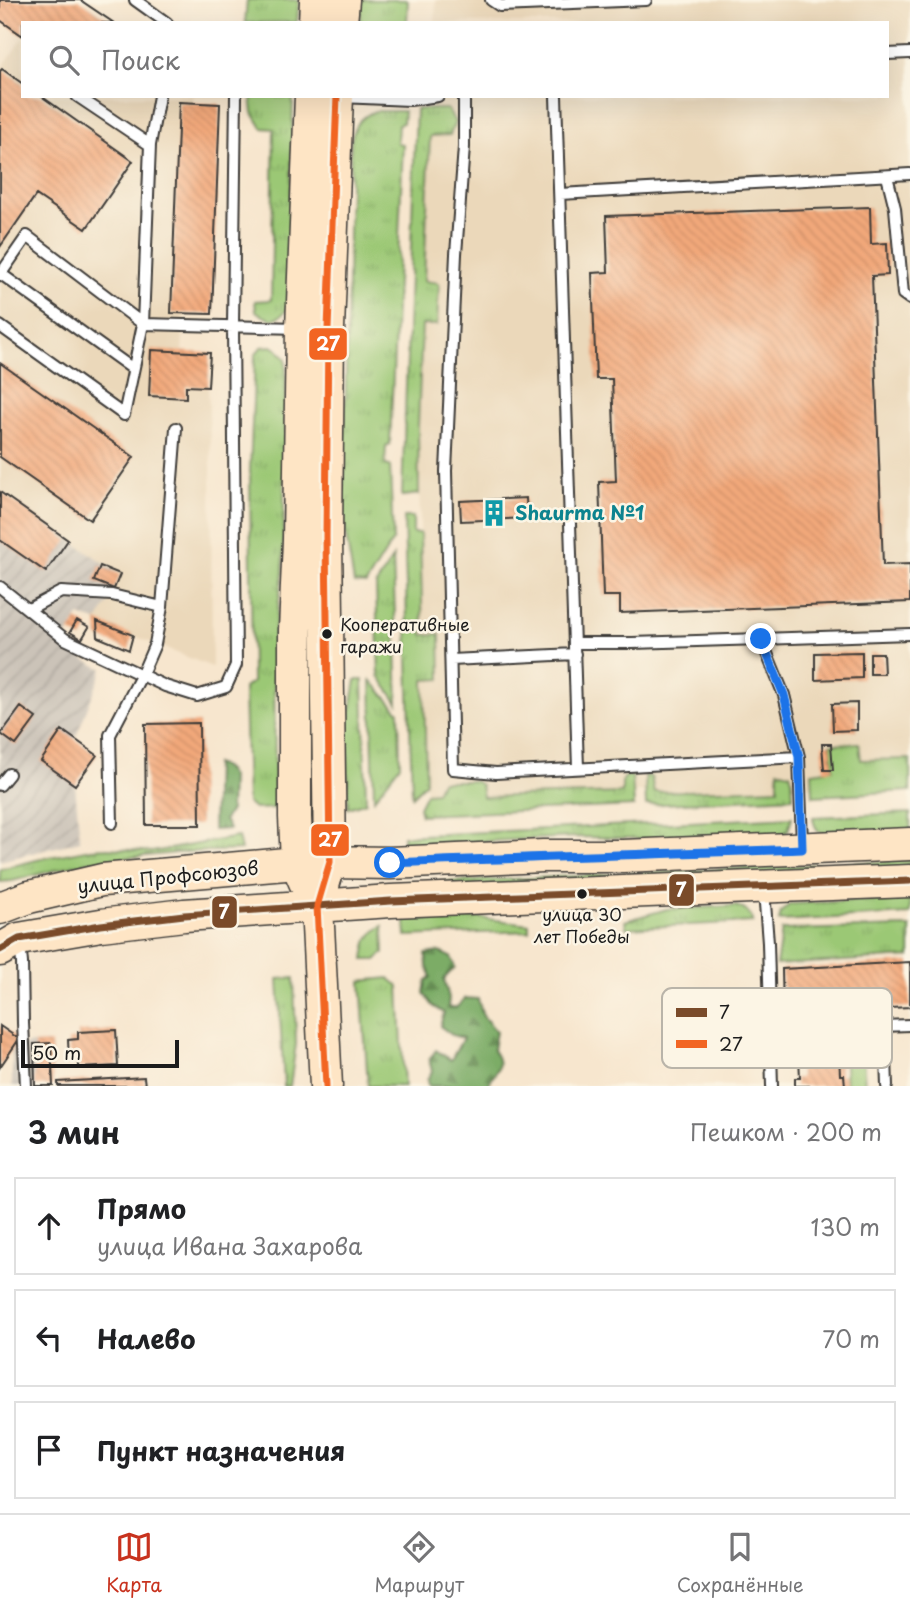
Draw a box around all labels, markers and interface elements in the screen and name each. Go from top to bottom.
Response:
search box [21,21,889,98]
text: Поиск [101,40,180,79]
icon: search [45,41,83,79]
line badge: 27 [308,327,348,361]
text: 27 [316,329,340,357]
building icon: Shaurma №1 [479,498,509,528]
place label: Shaurma №1 [515,498,644,526]
place label: Кооперативные гаражи [340,611,470,659]
route end [745,623,776,654]
marker: Кооперативные гаражи [320,627,334,641]
line badge: 27 [310,823,350,857]
text: 27 [318,825,342,853]
route start [374,847,405,878]
street label: улица Профсоюзов [76,853,260,899]
line badge: 7 [668,873,695,907]
text: 7 [676,875,687,903]
marker: улица 30 лет Победы [575,887,589,901]
line badge: 7 [211,895,238,929]
text: 7 [219,897,230,925]
place label: улица 30 лет Победы [533,901,630,949]
legend [662,988,892,1068]
text: 7 [719,997,730,1025]
text: 27 [719,1029,743,1057]
scale bar [21,1037,178,1069]
text: 50 m [32,1038,81,1066]
text: 3 мин [28,1109,120,1154]
text: Пешком · 200 m [690,1114,882,1149]
text: Прямо [97,1189,186,1228]
icon: ahead [30,1207,68,1245]
text: 130 m [810,1209,880,1244]
text: улица Ивана Захарова [97,1228,362,1263]
icon: left [30,1319,68,1357]
text: Налево [97,1319,195,1358]
text: 70 m [822,1321,880,1356]
icon: arrive [30,1431,68,1469]
text: Пункт назначения [97,1431,345,1470]
tab: Карта [106,1528,162,1598]
tab: Маршрут [374,1528,464,1598]
tab: Сохранённые [677,1528,804,1598]

